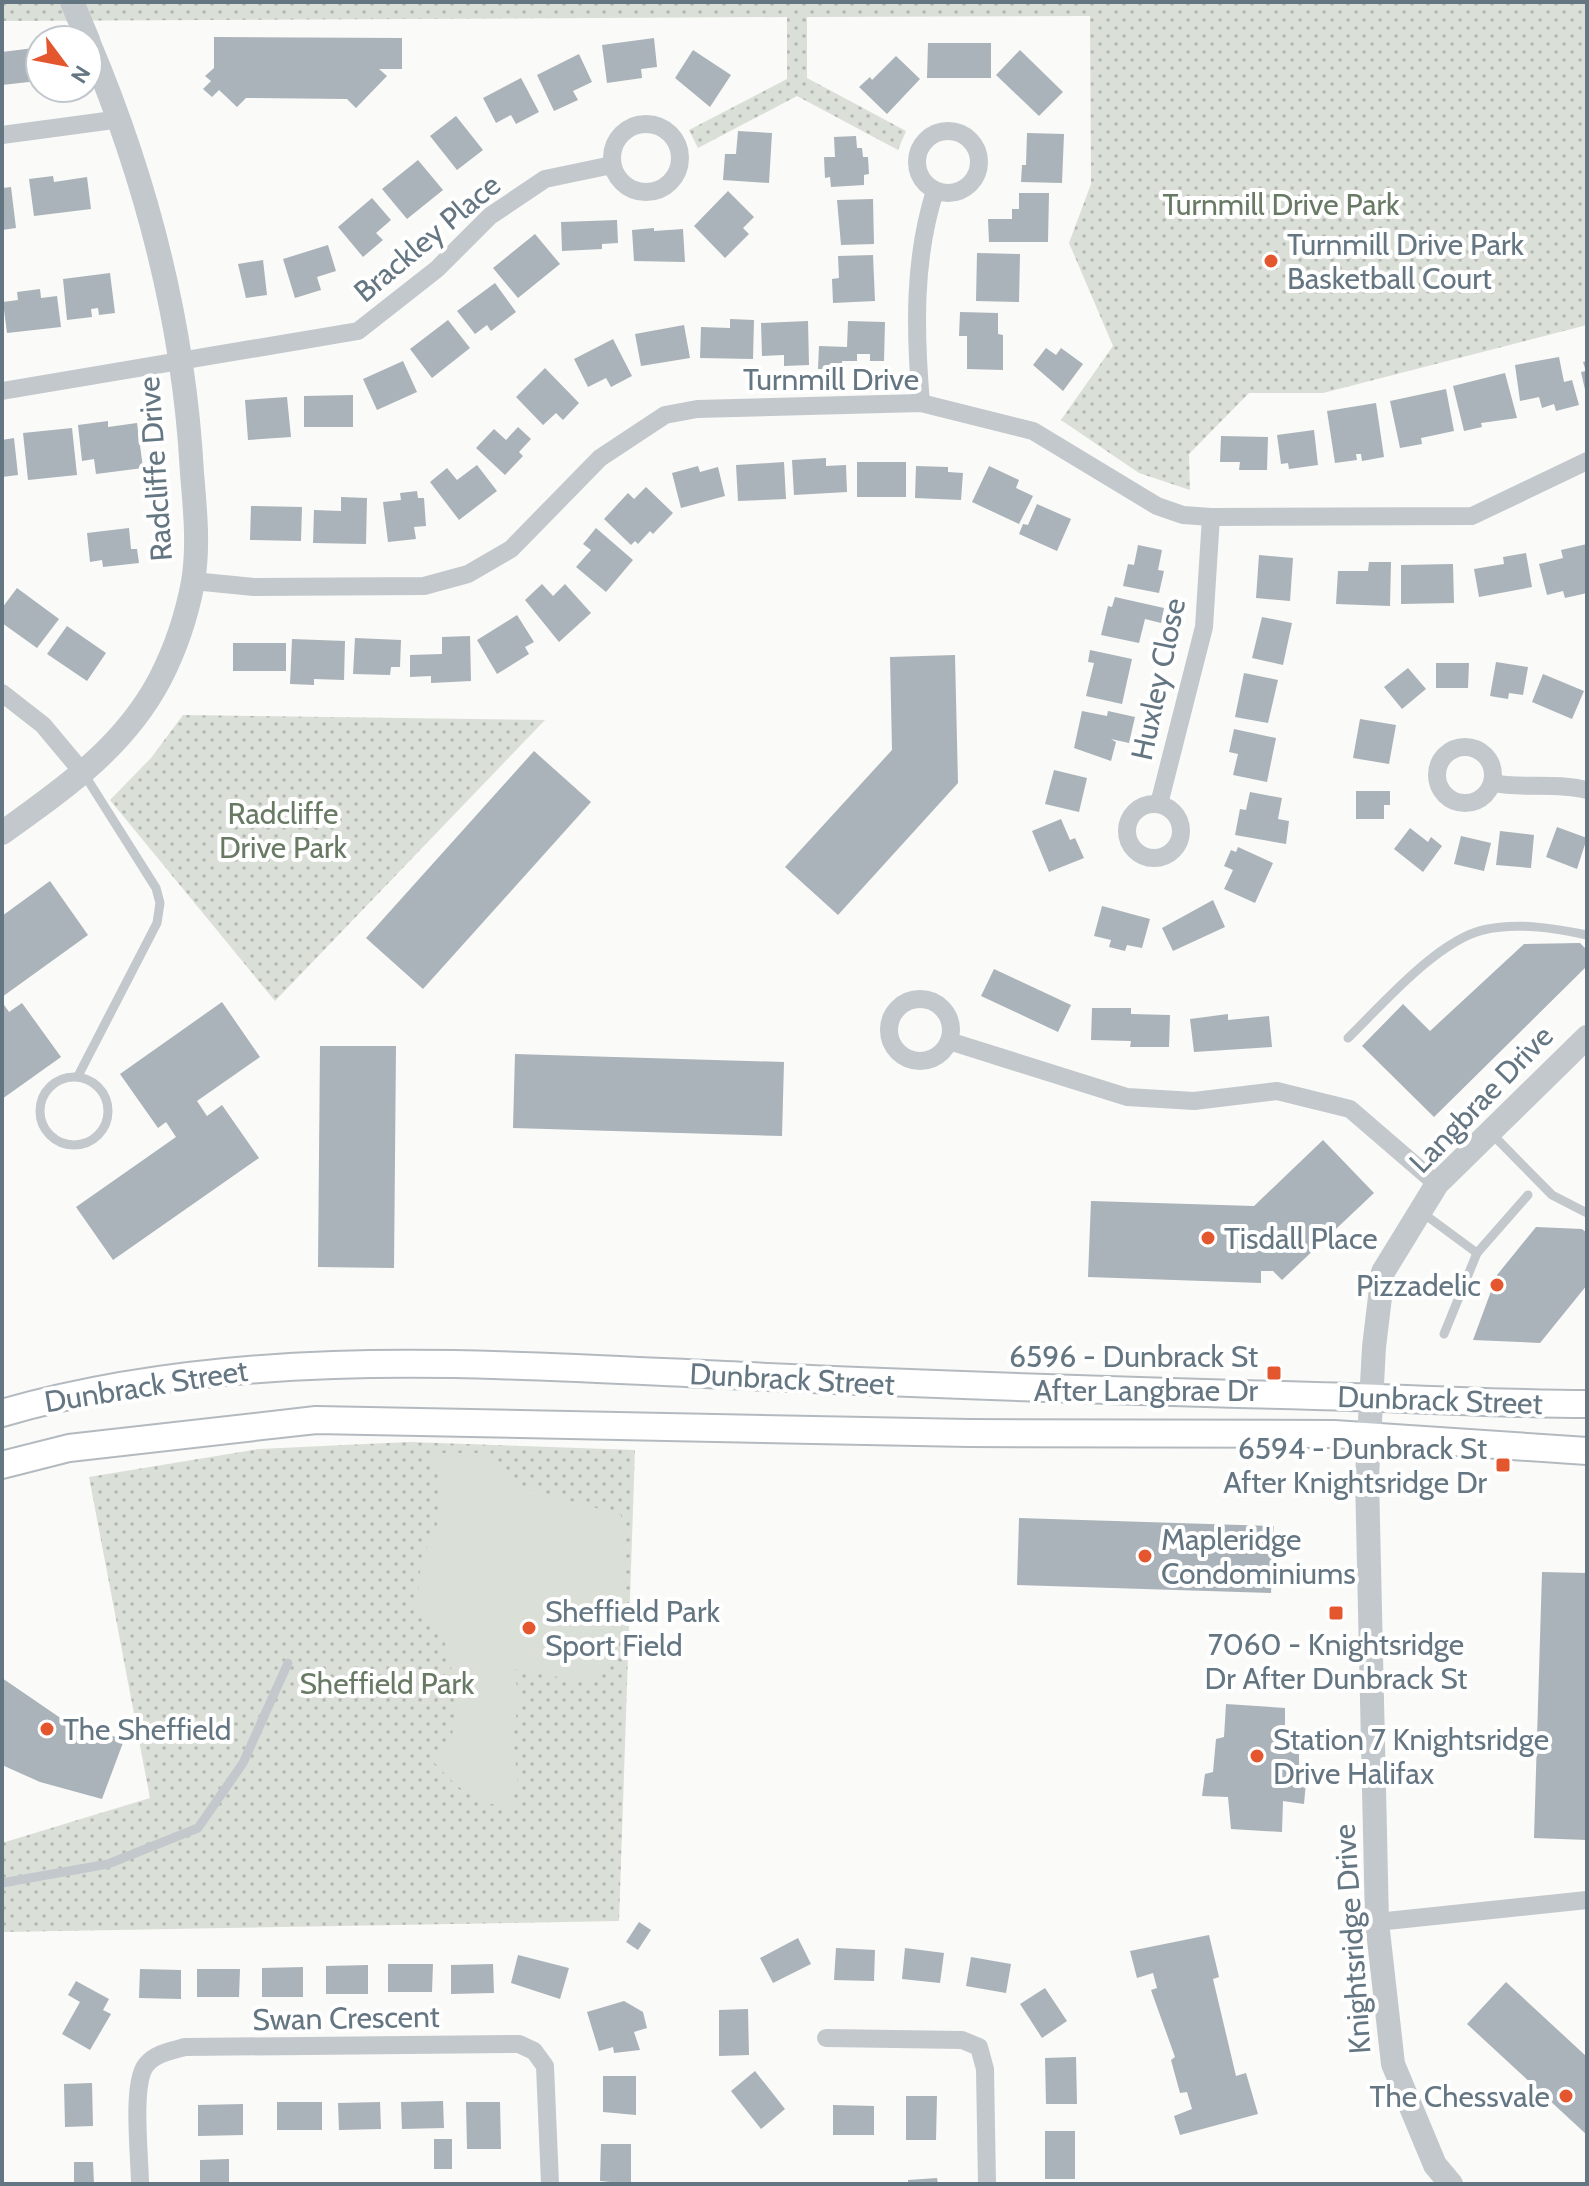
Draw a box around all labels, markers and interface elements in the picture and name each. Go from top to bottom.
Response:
north arrow [24,24,104,104]
text: N [65,61,96,88]
street label: Brackley Place [346,166,508,310]
park label: Turnmill Drive Park [1162,186,1400,223]
place label: Turnmill Drive Park Basketball Court [1287,226,1525,297]
marker: Turnmill Drive Park Basketball Court [1262,252,1280,270]
street label: Turnmill Drive [743,361,919,398]
street label: Radcliffe Drive [130,375,180,563]
street label: Huxley Close [1123,595,1193,763]
park label: Radcliffe Drive Park [219,795,348,866]
street label: Langbrae Drive [1401,1017,1561,1181]
place label: Tisdall Place [1224,1220,1378,1257]
marker: Tisdall Place [1199,1229,1217,1247]
place label: Pizzadelic [1356,1267,1481,1304]
marker: Pizzadelic [1488,1276,1506,1294]
place label: 6596 - Dunbrack St After Langbrae Dr [1009,1338,1259,1409]
street label: Dunbrack Street [42,1352,250,1420]
street label: Dunbrack Street [688,1355,896,1403]
marker: 6596 - Dunbrack St After Langbrae Dr [1265,1364,1283,1382]
street label: Dunbrack Street [1337,1378,1543,1422]
place label: 6594 - Dunbrack St After Knightsridge Dr [1223,1430,1488,1501]
marker: 6594 - Dunbrack St After Knightsridge Dr [1494,1456,1512,1474]
place label: Mapleridge Condominiums [1161,1521,1356,1592]
marker: Mapleridge Condominiums [1136,1547,1154,1565]
place label: Sheffield Park Sport Field [545,1593,720,1664]
marker: 7060 - Knightsridge Dr After Dunbrack St [1327,1604,1345,1622]
marker: Sheffield Park Sport Field [520,1619,538,1637]
place label: 7060 - Knightsridge Dr After Dunbrack St [1205,1626,1467,1697]
park label: Sheffield Park [300,1665,475,1702]
place label: The Sheffield [63,1711,231,1748]
marker: The Sheffield [38,1720,56,1738]
place label: Station 7 Knightsridge Drive Halifax [1273,1721,1549,1792]
marker: Station 7 Knightsridge Drive Halifax [1248,1747,1266,1765]
street label: Knightsridge Drive [1326,1823,1378,2055]
street label: Swan Crescent [252,1998,440,2038]
place label: The Chessvale [1370,2078,1550,2115]
marker: The Chessvale [1557,2087,1575,2105]

